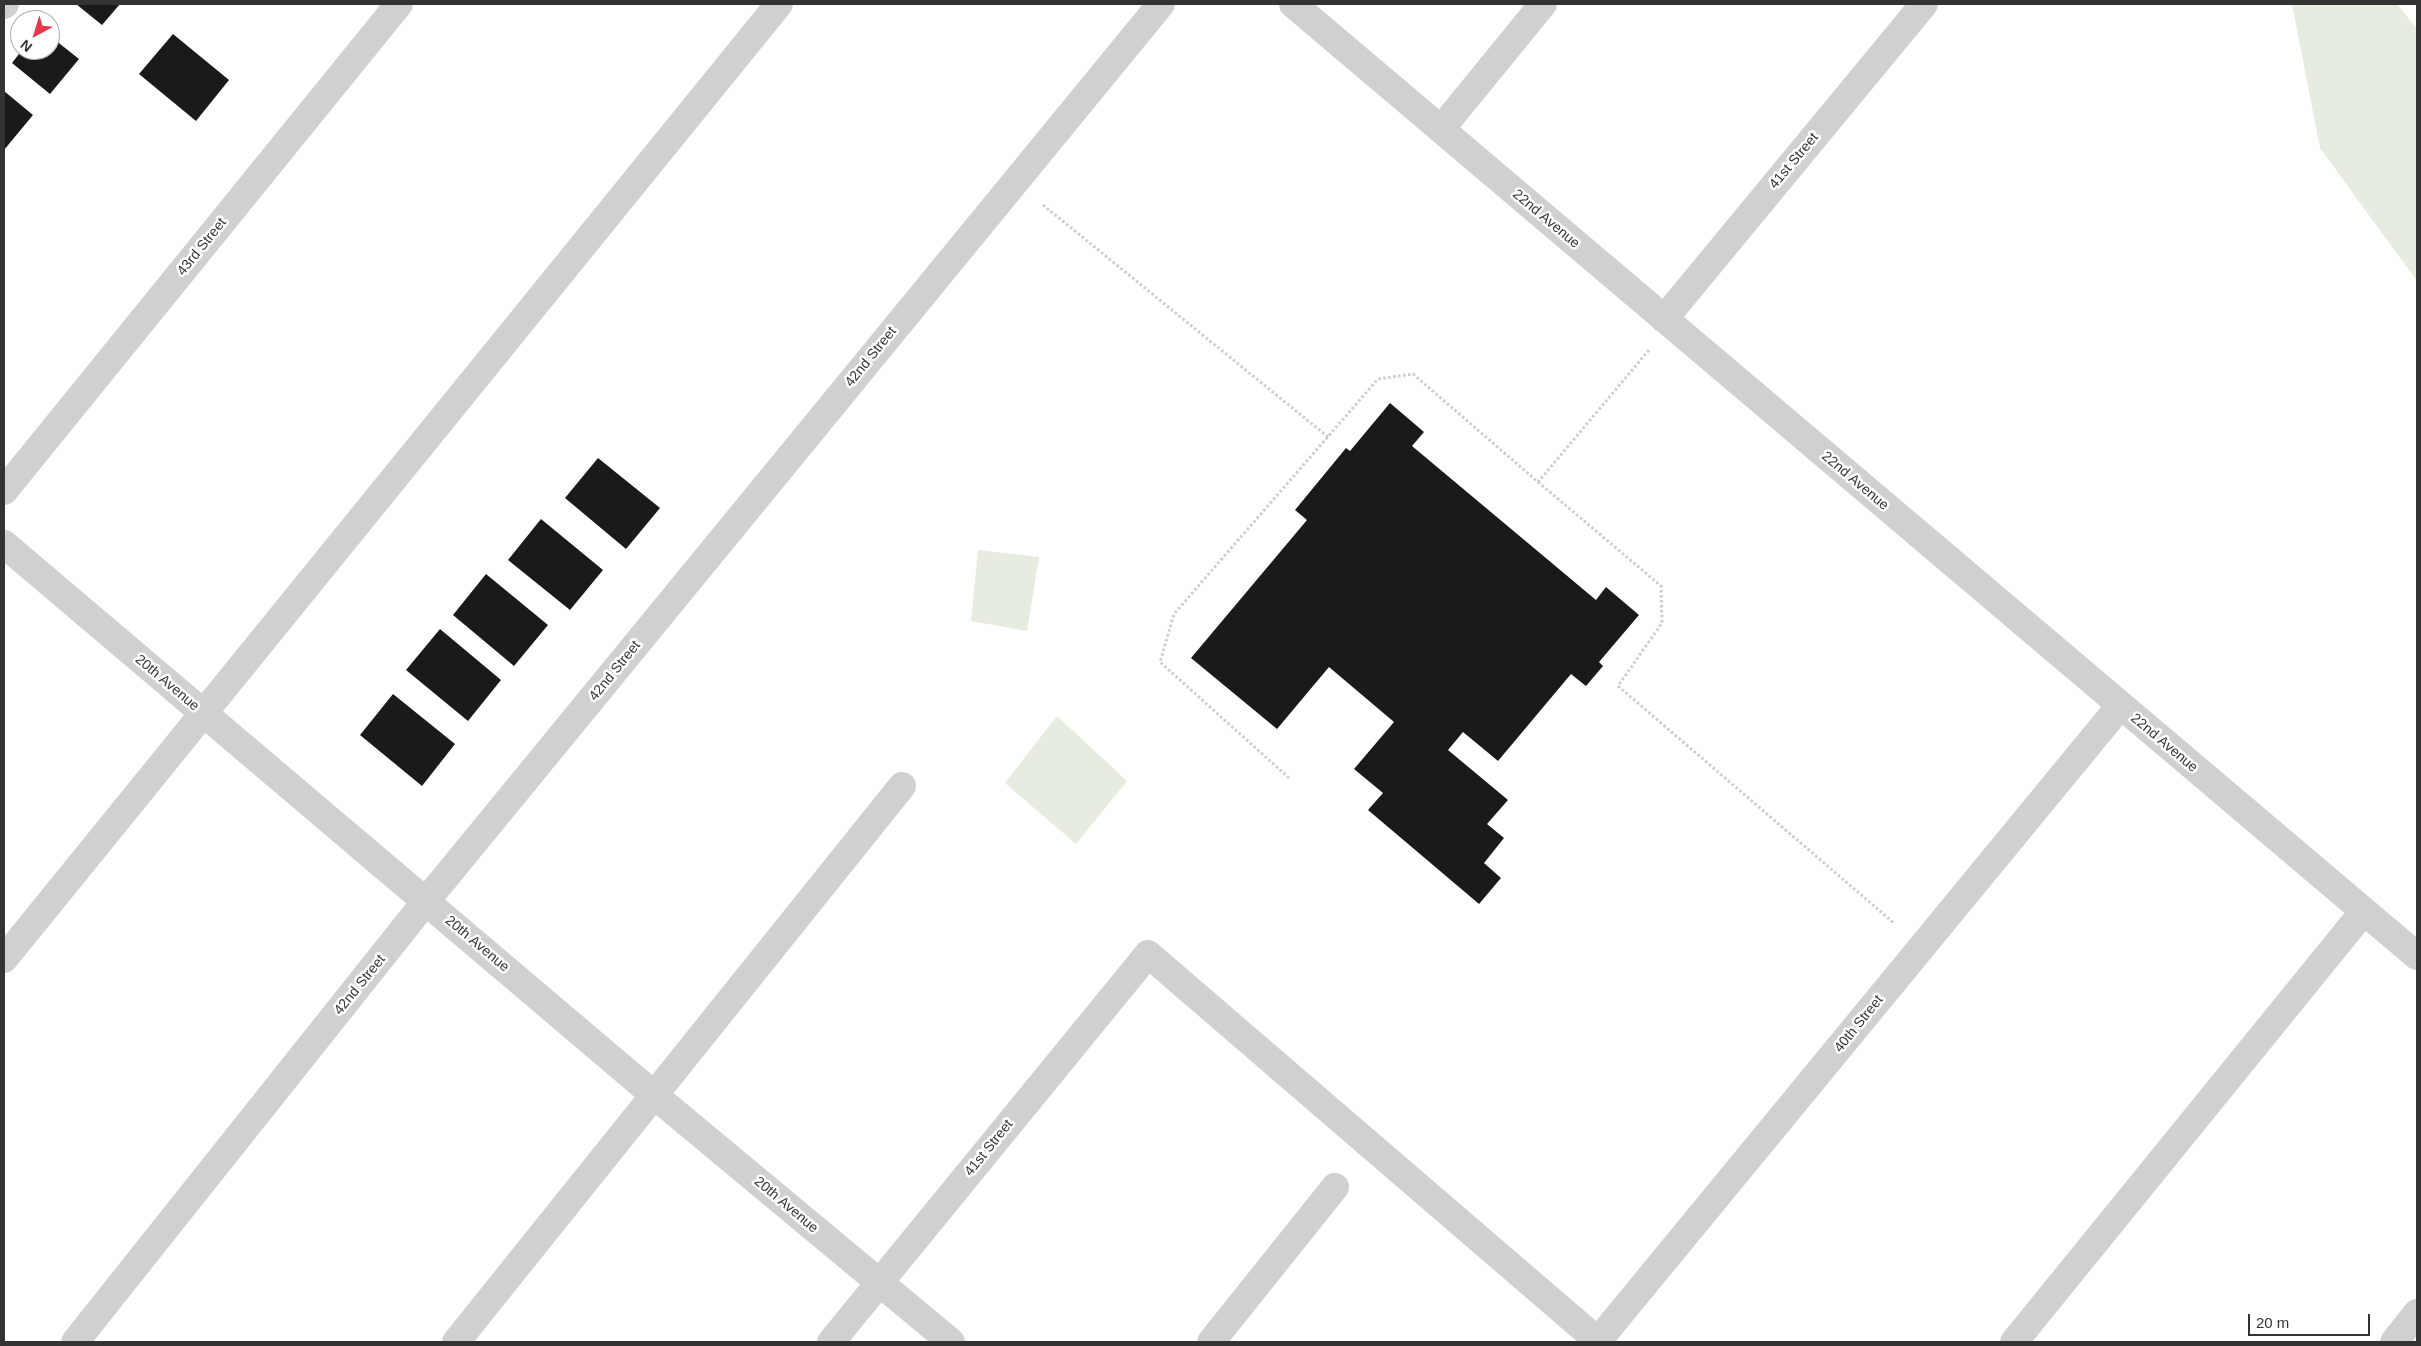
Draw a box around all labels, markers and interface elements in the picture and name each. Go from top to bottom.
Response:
north arrow [10,10,60,60]
text: N [17,36,35,55]
street label: 41st Street [1766,130,1822,192]
street label: 22nd Avenue [1509,186,1583,252]
street label: 43rd Street [174,215,230,279]
street label: 42nd Street [842,324,900,390]
street label: 22nd Avenue [1818,448,1892,514]
street label: 42nd Street [586,638,644,704]
street label: 20th Avenue [132,651,202,715]
street label: 22nd Avenue [2127,710,2201,776]
street label: 20th Avenue [442,912,512,976]
street label: 42nd Street [331,952,389,1018]
street label: 40th Street [1831,992,1887,1056]
street label: 41st Street [961,1116,1017,1180]
street label: 20th Avenue [751,1173,821,1237]
scale bar [2251,1304,2374,1336]
text: 20 m [2256,1314,2289,1331]

